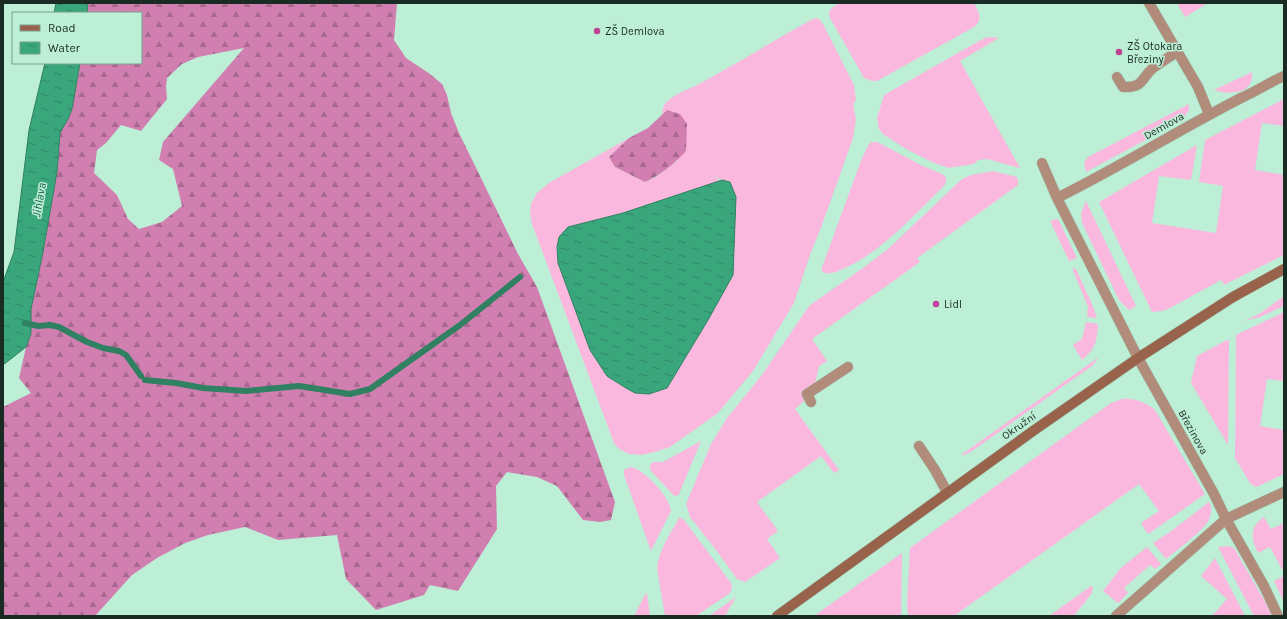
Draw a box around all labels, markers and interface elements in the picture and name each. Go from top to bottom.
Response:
legend [12,12,142,64]
text: Road [48,21,76,35]
place label: ZŠ Demlova [605,23,665,38]
marker: ZŠ Demlova [592,26,602,36]
place label: ZŠ Otokara Březiny [1127,38,1182,66]
text: Water [48,41,81,55]
marker: ZŠ Otokara Březiny [1114,47,1124,57]
street label: Demlova [1142,110,1186,142]
water label: Jihlava [29,182,49,218]
place label: Lidl [944,298,962,311]
marker: Lidl [931,299,941,309]
street label: Březinova [1175,407,1211,457]
street label: Okružní [999,409,1039,443]

